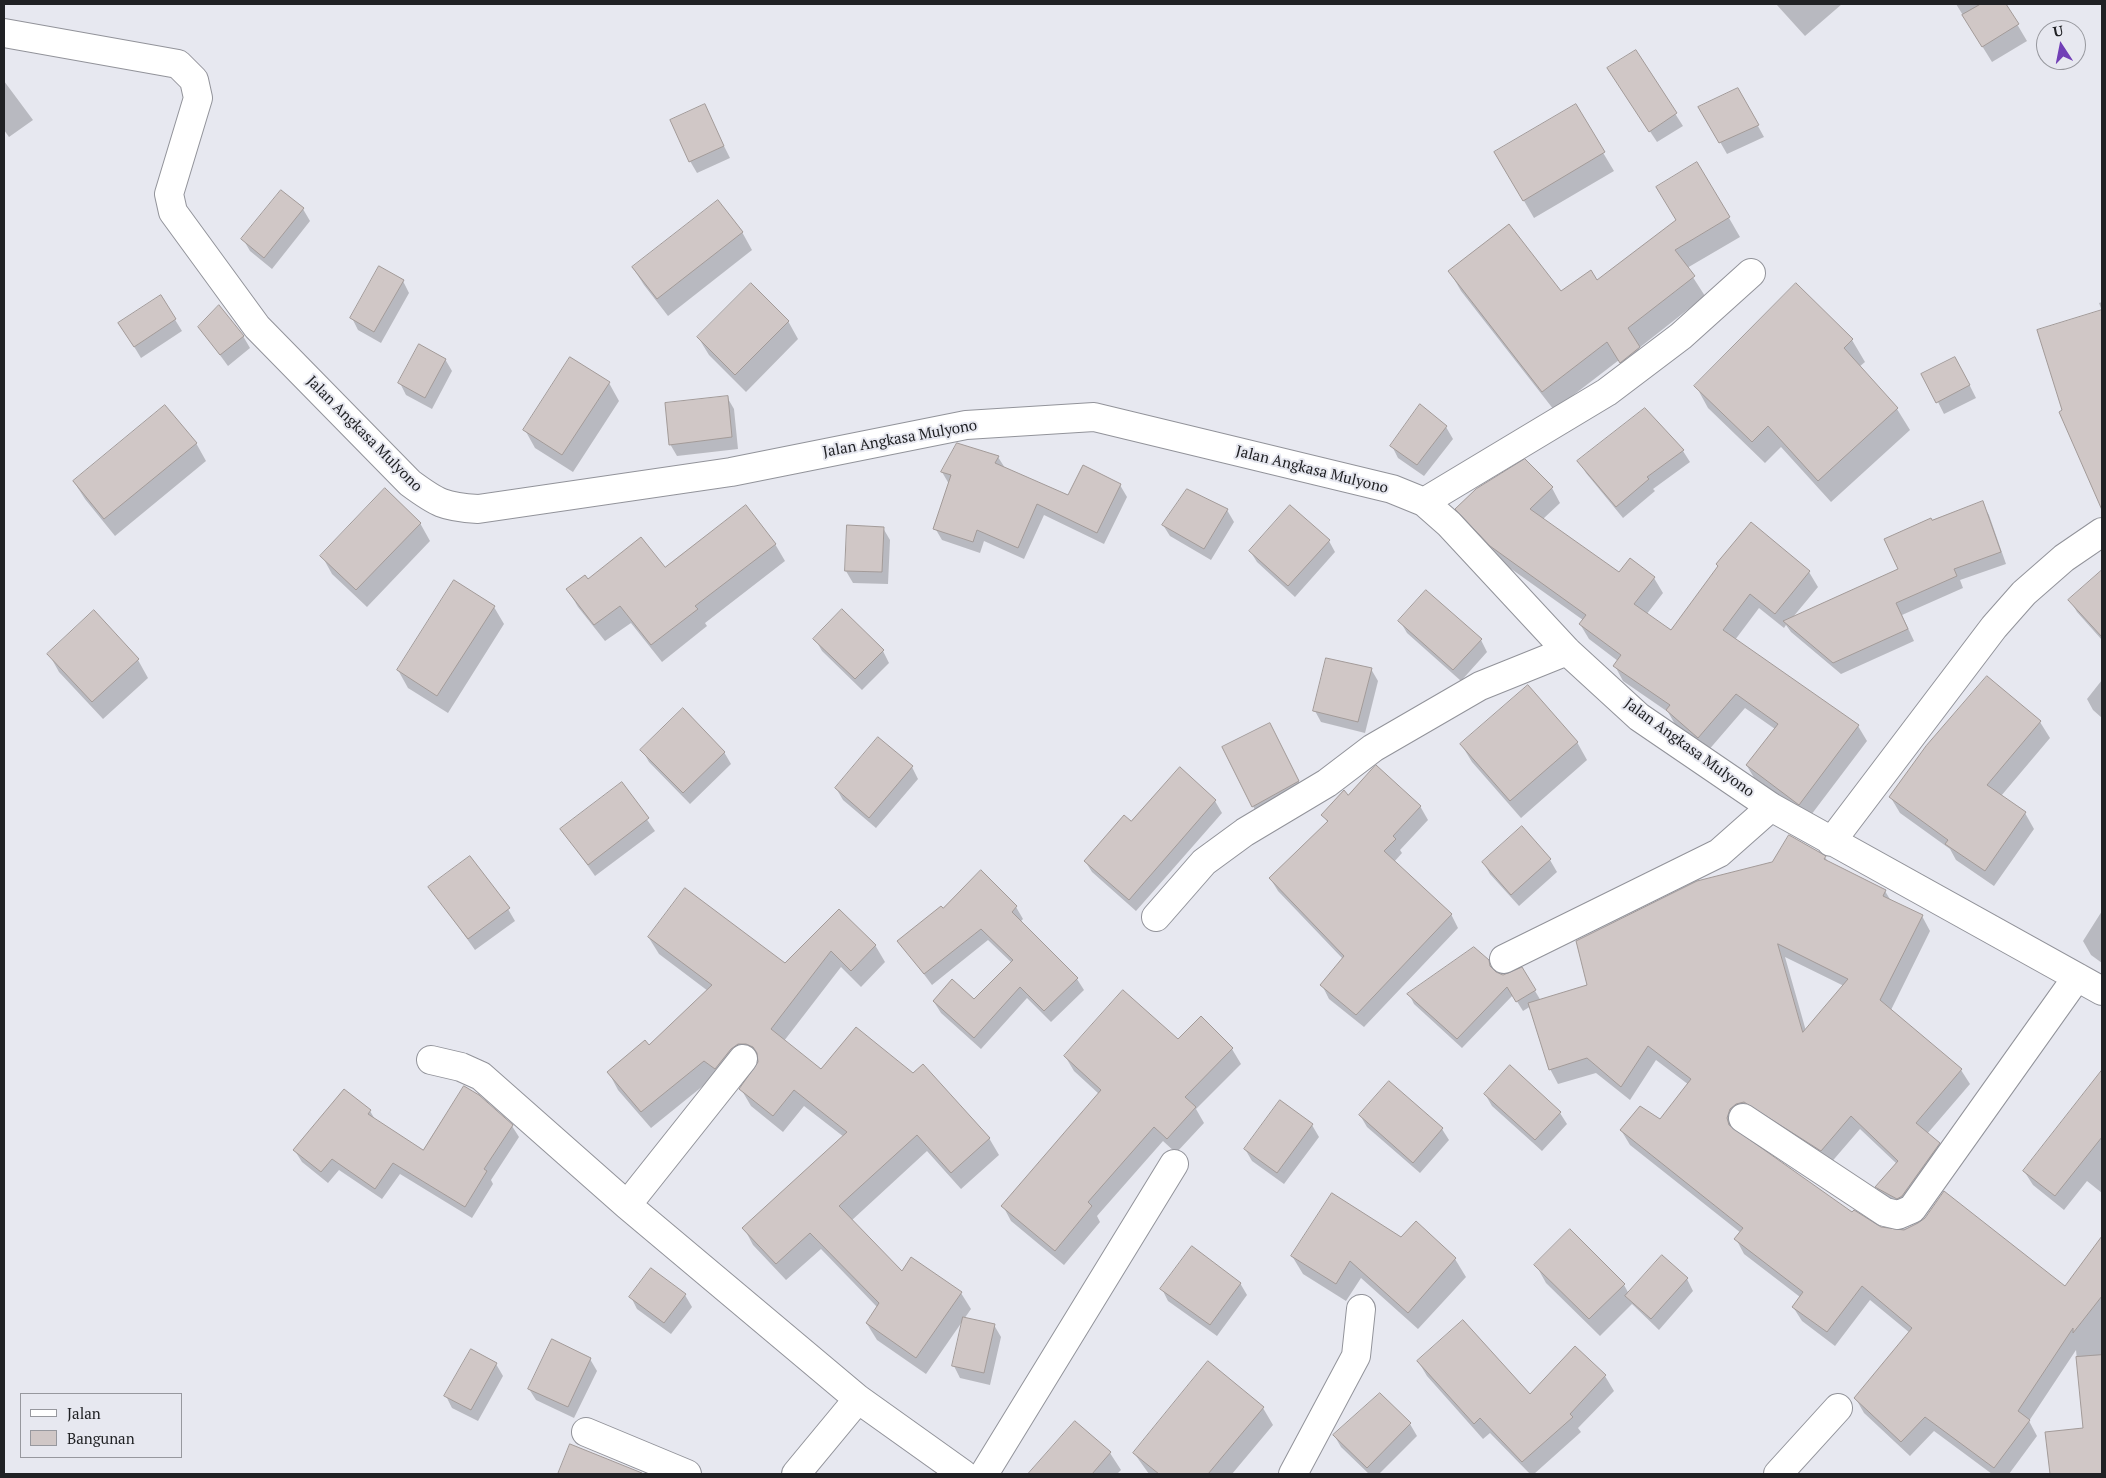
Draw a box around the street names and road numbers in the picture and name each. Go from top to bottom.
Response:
street label: Jalan Angkasa Mulyono [302,372,426,496]
street label: Jalan Angkasa Mulyono [821,417,979,461]
street label: Jalan Angkasa Mulyono [1234,442,1390,498]
street label: Jalan Angkasa Mulyono [1620,695,1758,801]

